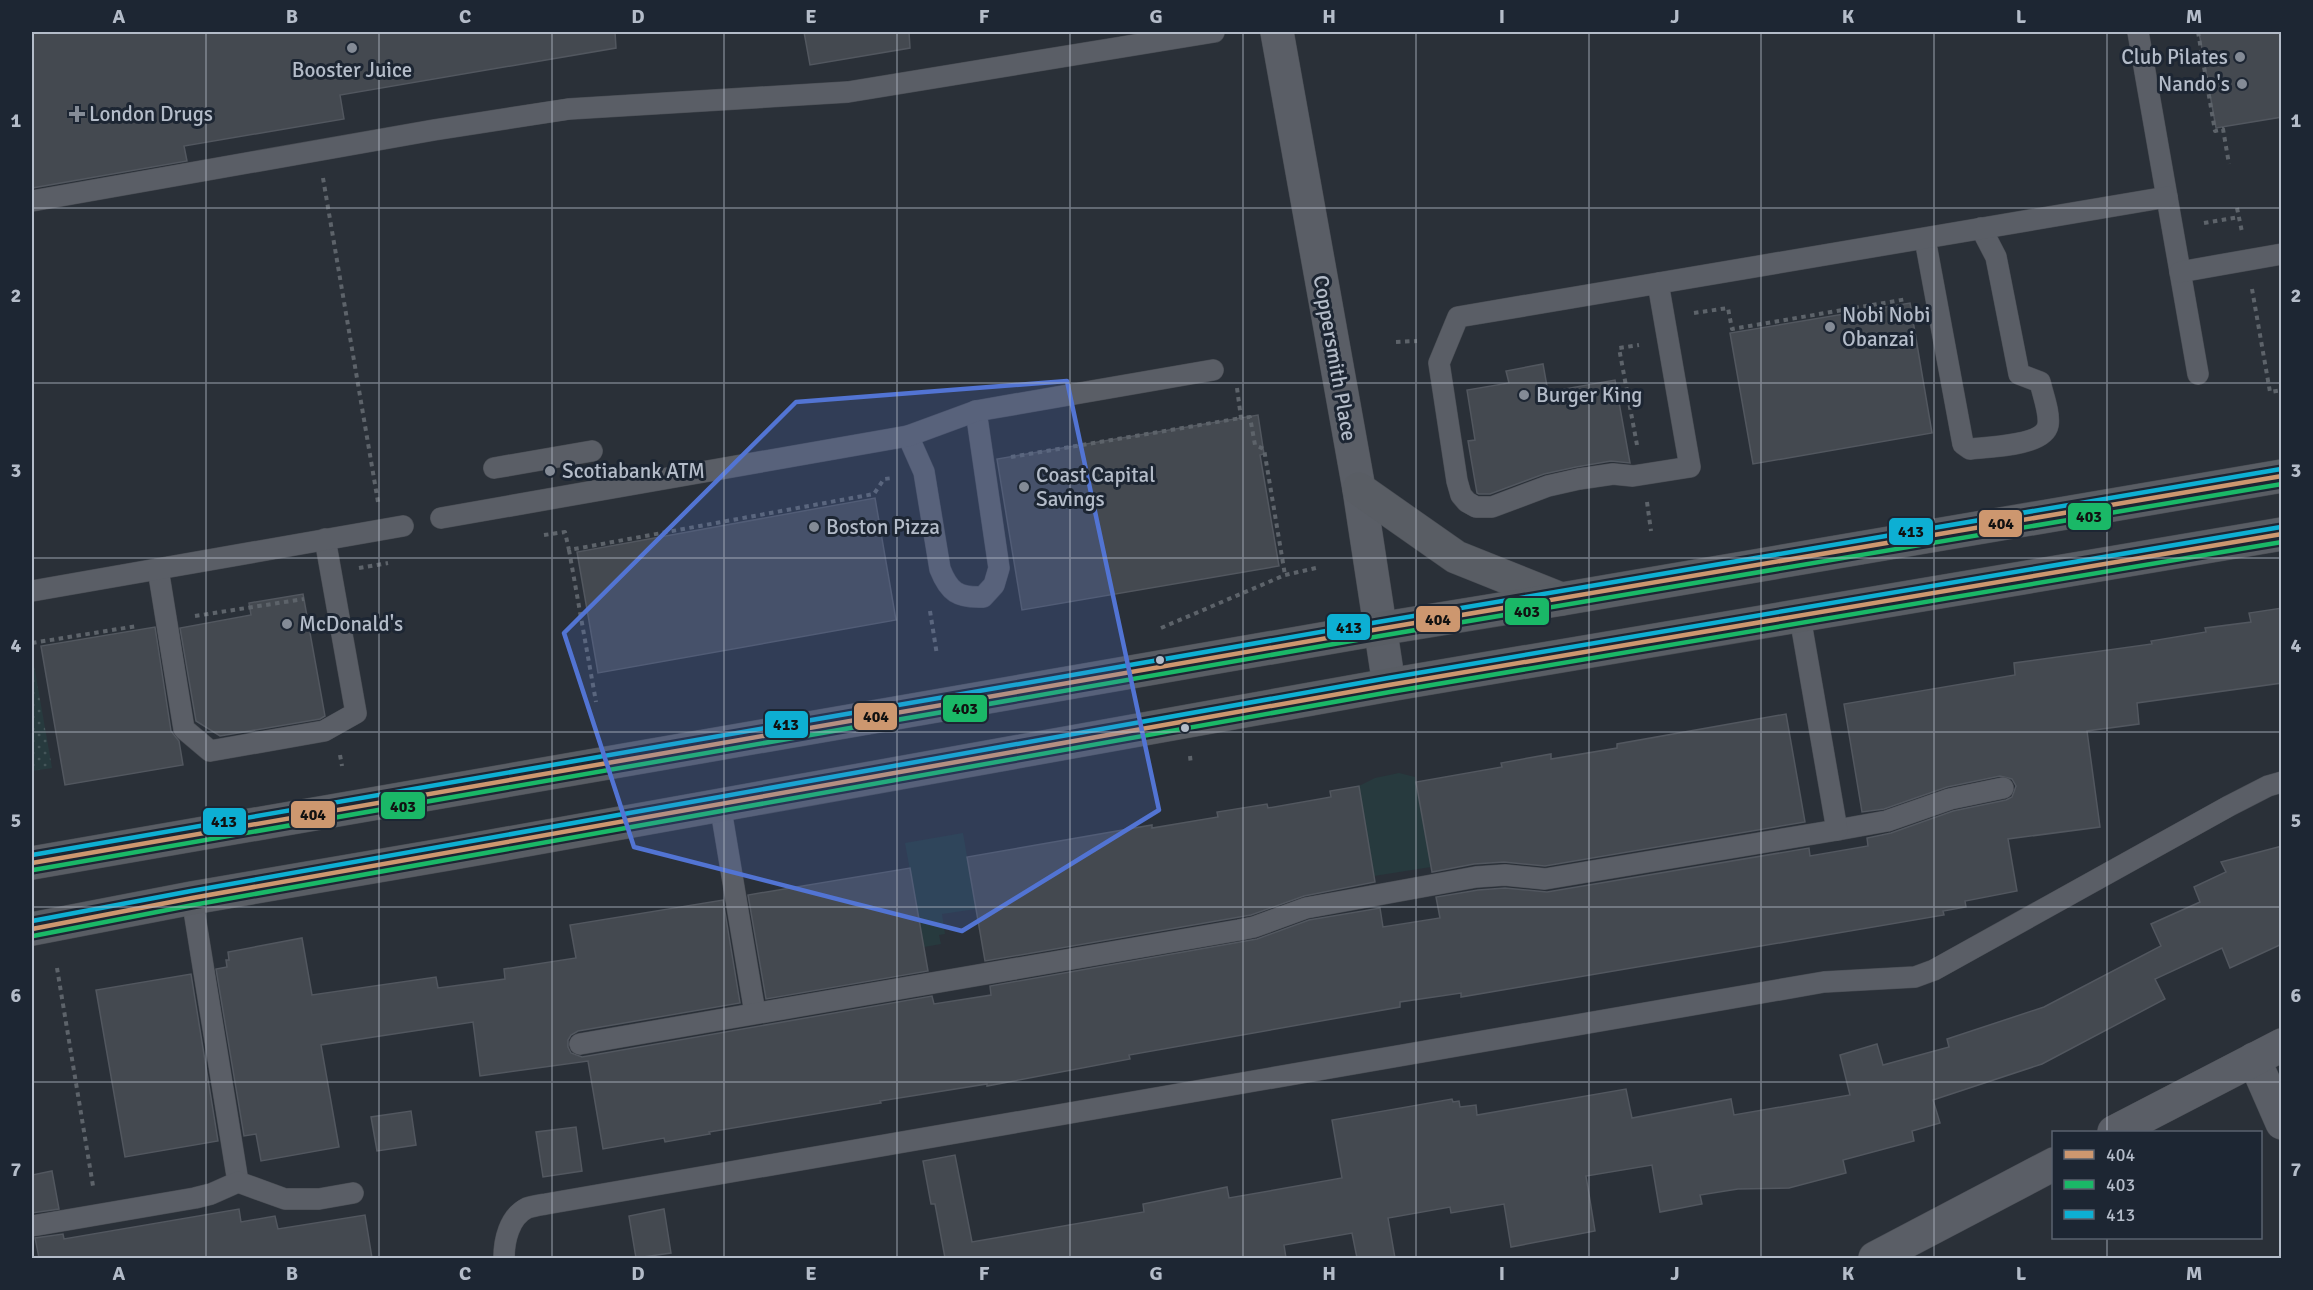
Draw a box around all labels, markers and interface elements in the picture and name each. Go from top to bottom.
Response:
text: A [113,4,126,29]
text: B [286,4,298,29]
text: C [459,4,471,29]
text: D [631,4,645,29]
text: E [805,4,817,29]
text: F [979,4,990,29]
text: G [1149,4,1163,29]
text: H [1322,4,1336,29]
text: I [1499,4,1505,29]
text: J [1670,4,1680,29]
text: K [1842,4,1855,29]
text: L [2016,4,2027,29]
text: M [2186,4,2202,29]
marker: Booster Juice [345,41,359,55]
place label: Club Pilates [2121,44,2228,70]
marker: Club Pilates [2233,50,2247,64]
place label: Booster Juice [292,57,412,83]
place label: Nando's [2158,71,2230,97]
marker: Nando's [2235,77,2249,91]
place label: London Drugs [89,101,213,127]
marker: London Drugs [70,107,84,121]
text: 1 [11,108,22,133]
text: 1 [2291,108,2302,133]
street label: Coppersmith Place [1308,273,1362,443]
text: 2 [11,283,21,308]
text: 2 [2291,283,2301,308]
place label: Nobi Nobi Obanzai [1842,302,1931,352]
marker: Nobi Nobi Obanzai [1823,320,1837,334]
place label: Burger King [1536,382,1642,408]
marker: Burger King [1517,388,1531,402]
text: 3 [11,458,21,483]
place label: Scotiabank ATM [562,458,705,484]
text: 3 [2291,458,2301,483]
place label: Coast Capital Savings [1036,462,1155,512]
marker: Scotiabank ATM [543,464,557,478]
marker: Coast Capital Savings [1017,480,1031,494]
line badge: 403 [2067,502,2112,531]
text: 403 [2076,507,2102,527]
line badge: 404 [1978,509,2023,538]
place label: Boston Pizza [826,514,940,540]
text: 404 [1988,514,2014,534]
line badge: 413 [1888,517,1934,546]
marker: Boston Pizza [807,520,821,534]
text: 413 [1898,522,1924,542]
line badge: 403 [1504,597,1550,626]
text: 403 [1514,602,1540,622]
line badge: 404 [1415,605,1461,633]
text: 404 [1425,610,1451,630]
place label: McDonald's [299,611,403,637]
line badge: 413 [1326,613,1371,641]
marker: McDonald's [280,617,294,631]
text: 413 [1336,618,1362,638]
text: 4 [11,633,22,658]
text: 4 [2291,633,2302,658]
unlabelled marker [1154,654,1166,666]
line badge: 403 [942,694,988,723]
text: 403 [952,699,978,719]
line badge: 404 [853,702,898,731]
text: 404 [863,707,889,727]
line badge: 413 [764,710,809,739]
text: 413 [773,715,799,735]
unlabelled marker [1179,722,1191,734]
line badge: 403 [380,791,426,820]
text: 403 [390,797,416,817]
line badge: 404 [290,800,336,829]
text: 404 [300,805,326,825]
line badge: 413 [202,807,247,836]
text: 5 [11,808,21,833]
text: 5 [2291,808,2301,833]
text: 413 [211,812,237,832]
text: 6 [11,983,22,1008]
text: 6 [2291,983,2302,1008]
legend [2052,1131,2262,1239]
text: 404 [2106,1144,2135,1166]
text: 7 [11,1157,22,1182]
text: 7 [2291,1157,2302,1182]
text: 403 [2106,1174,2135,1196]
text: 413 [2106,1204,2135,1226]
text: A [113,1261,126,1286]
text: B [286,1261,298,1286]
text: C [459,1261,471,1286]
text: D [631,1261,645,1286]
text: E [805,1261,817,1286]
text: F [979,1261,990,1286]
text: G [1149,1261,1163,1286]
text: H [1322,1261,1336,1286]
text: I [1499,1261,1505,1286]
text: J [1670,1261,1680,1286]
text: K [1842,1261,1855,1286]
text: L [2016,1261,2027,1286]
text: M [2186,1261,2202,1286]

